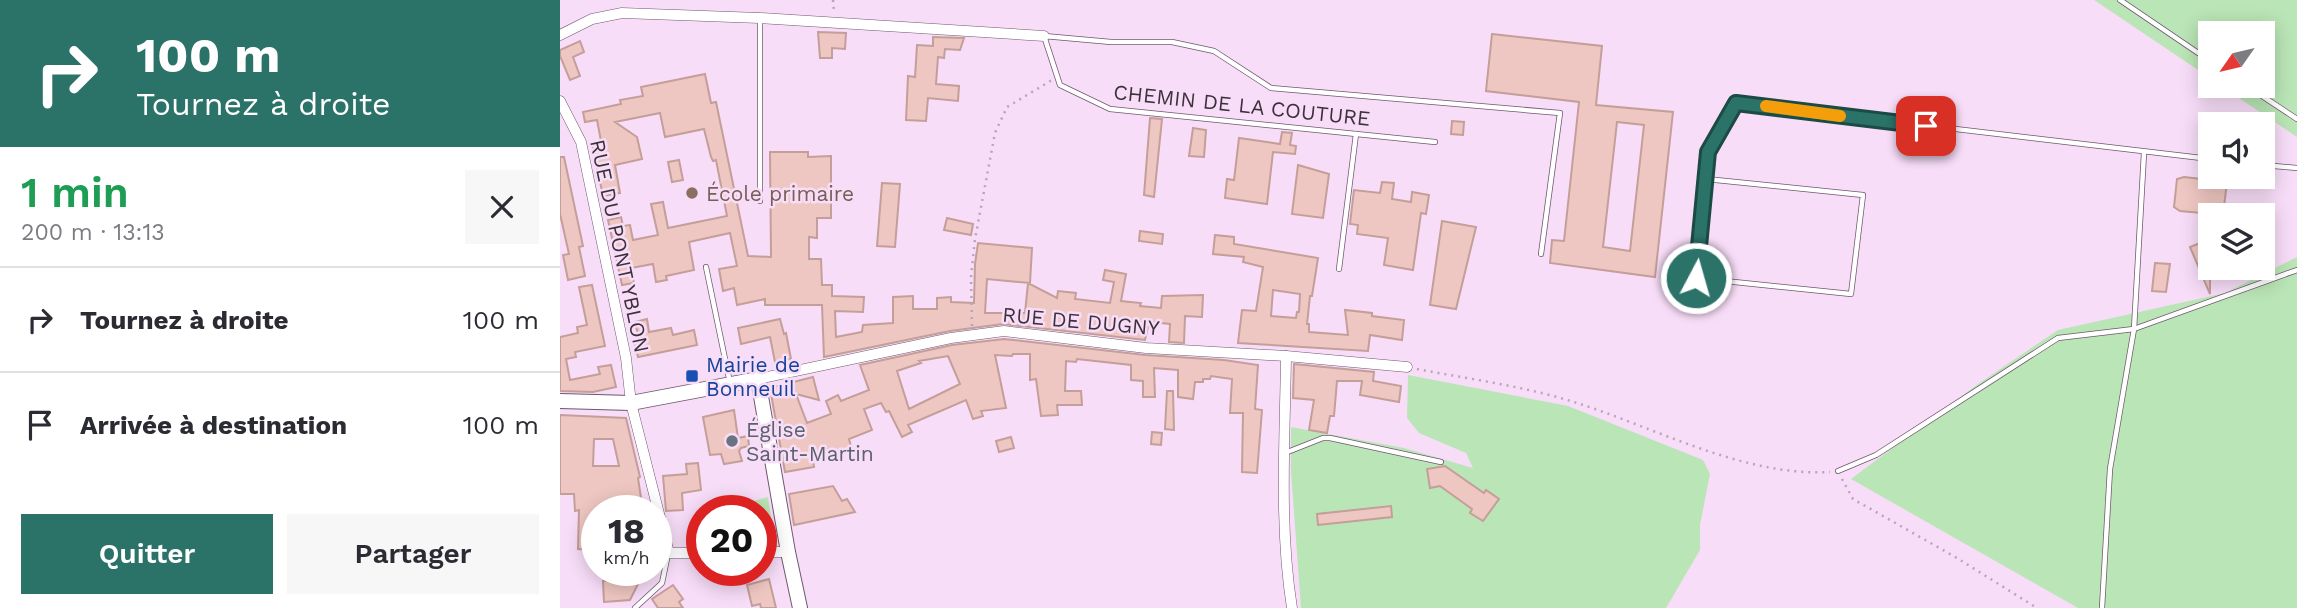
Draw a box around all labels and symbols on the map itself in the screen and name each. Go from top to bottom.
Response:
north arrow [2198,21,2275,98]
street label: CHEMIN DE LA COUTURE [1112,79,1372,131]
pin [1896,96,1956,156]
street label: RUE DU PONT YBLON [585,137,655,355]
place label: École primaire [706,181,854,206]
marker: École primaire [684,185,700,201]
position arrow [1659,241,1733,315]
street label: RUE DE DUGNY [1001,302,1161,340]
place label: Mairie de Bonneuil [706,352,800,401]
marker: Mairie de Bonneuil [684,368,700,384]
place label: Église Saint-Martin [746,417,874,466]
marker: Église Saint-Martin [724,433,740,449]
speed limit sign: 20 [686,495,777,586]

